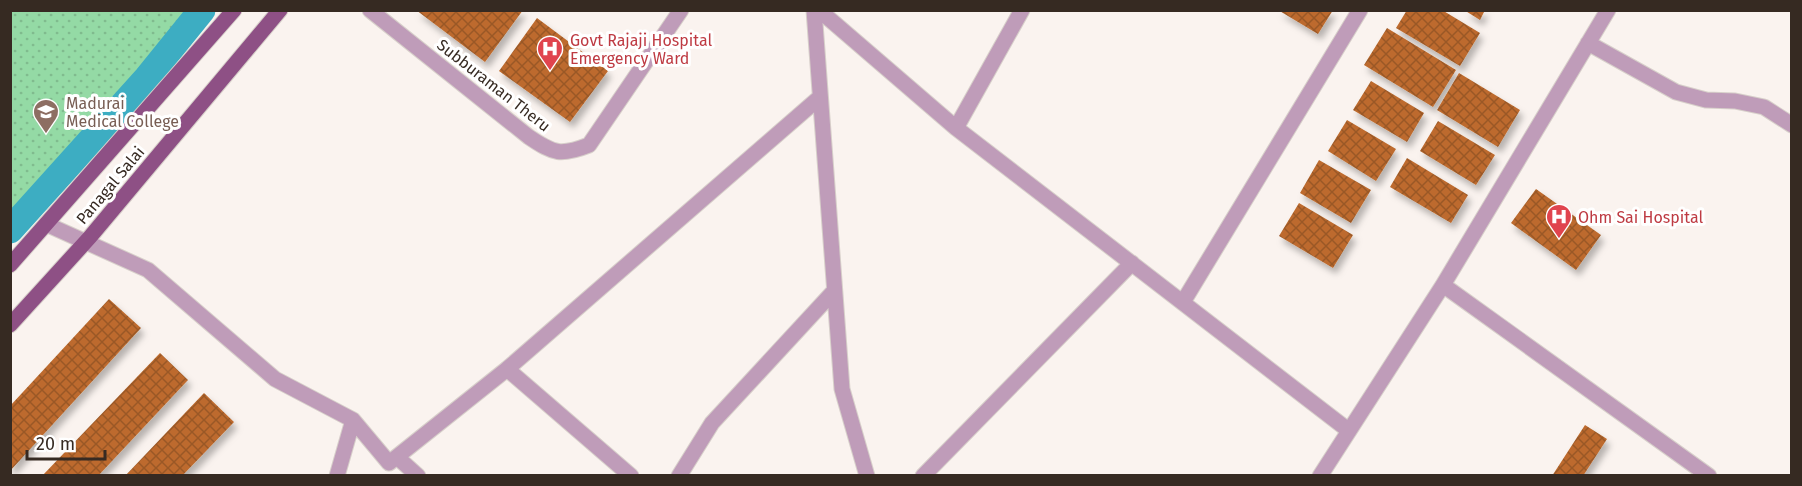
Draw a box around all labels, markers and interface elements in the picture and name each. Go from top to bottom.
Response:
place label: Govt Rajaji Hospital Emergency Ward [570,31,713,68]
hospital icon: Govt Rajaji Hospital Emergency Ward [535,34,565,72]
street label: Subburaman Theru [433,35,554,136]
place label: Madurai Medical College [66,94,179,131]
school or university icon: Madurai Medical College [31,97,61,135]
street label: Panagal Salai [72,143,148,228]
hospital icon: Ohm Sai Hospital [1544,202,1574,240]
place label: Ohm Sai Hospital [1578,208,1703,227]
scale bar [27,423,105,461]
text: 20 m [36,433,75,455]

